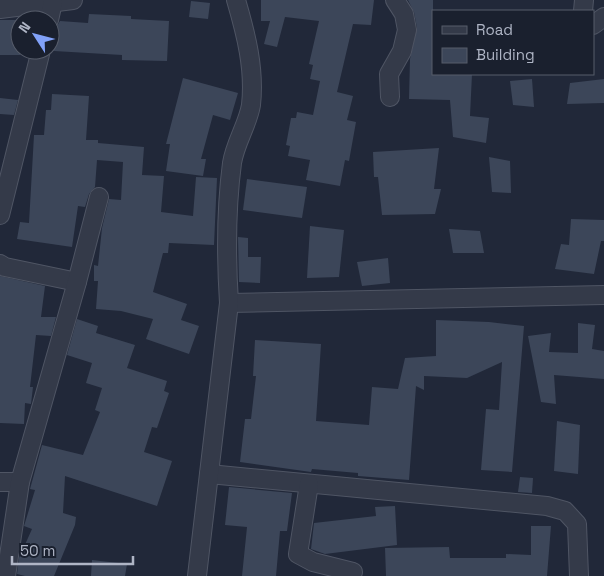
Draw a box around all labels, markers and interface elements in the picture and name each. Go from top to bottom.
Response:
north arrow [10,10,60,60]
legend [432,10,594,75]
text: N [14,18,35,36]
text: Road [476,20,513,39]
text: Building [476,45,535,64]
scale bar [12,534,134,566]
text: 50 m [20,541,55,560]

